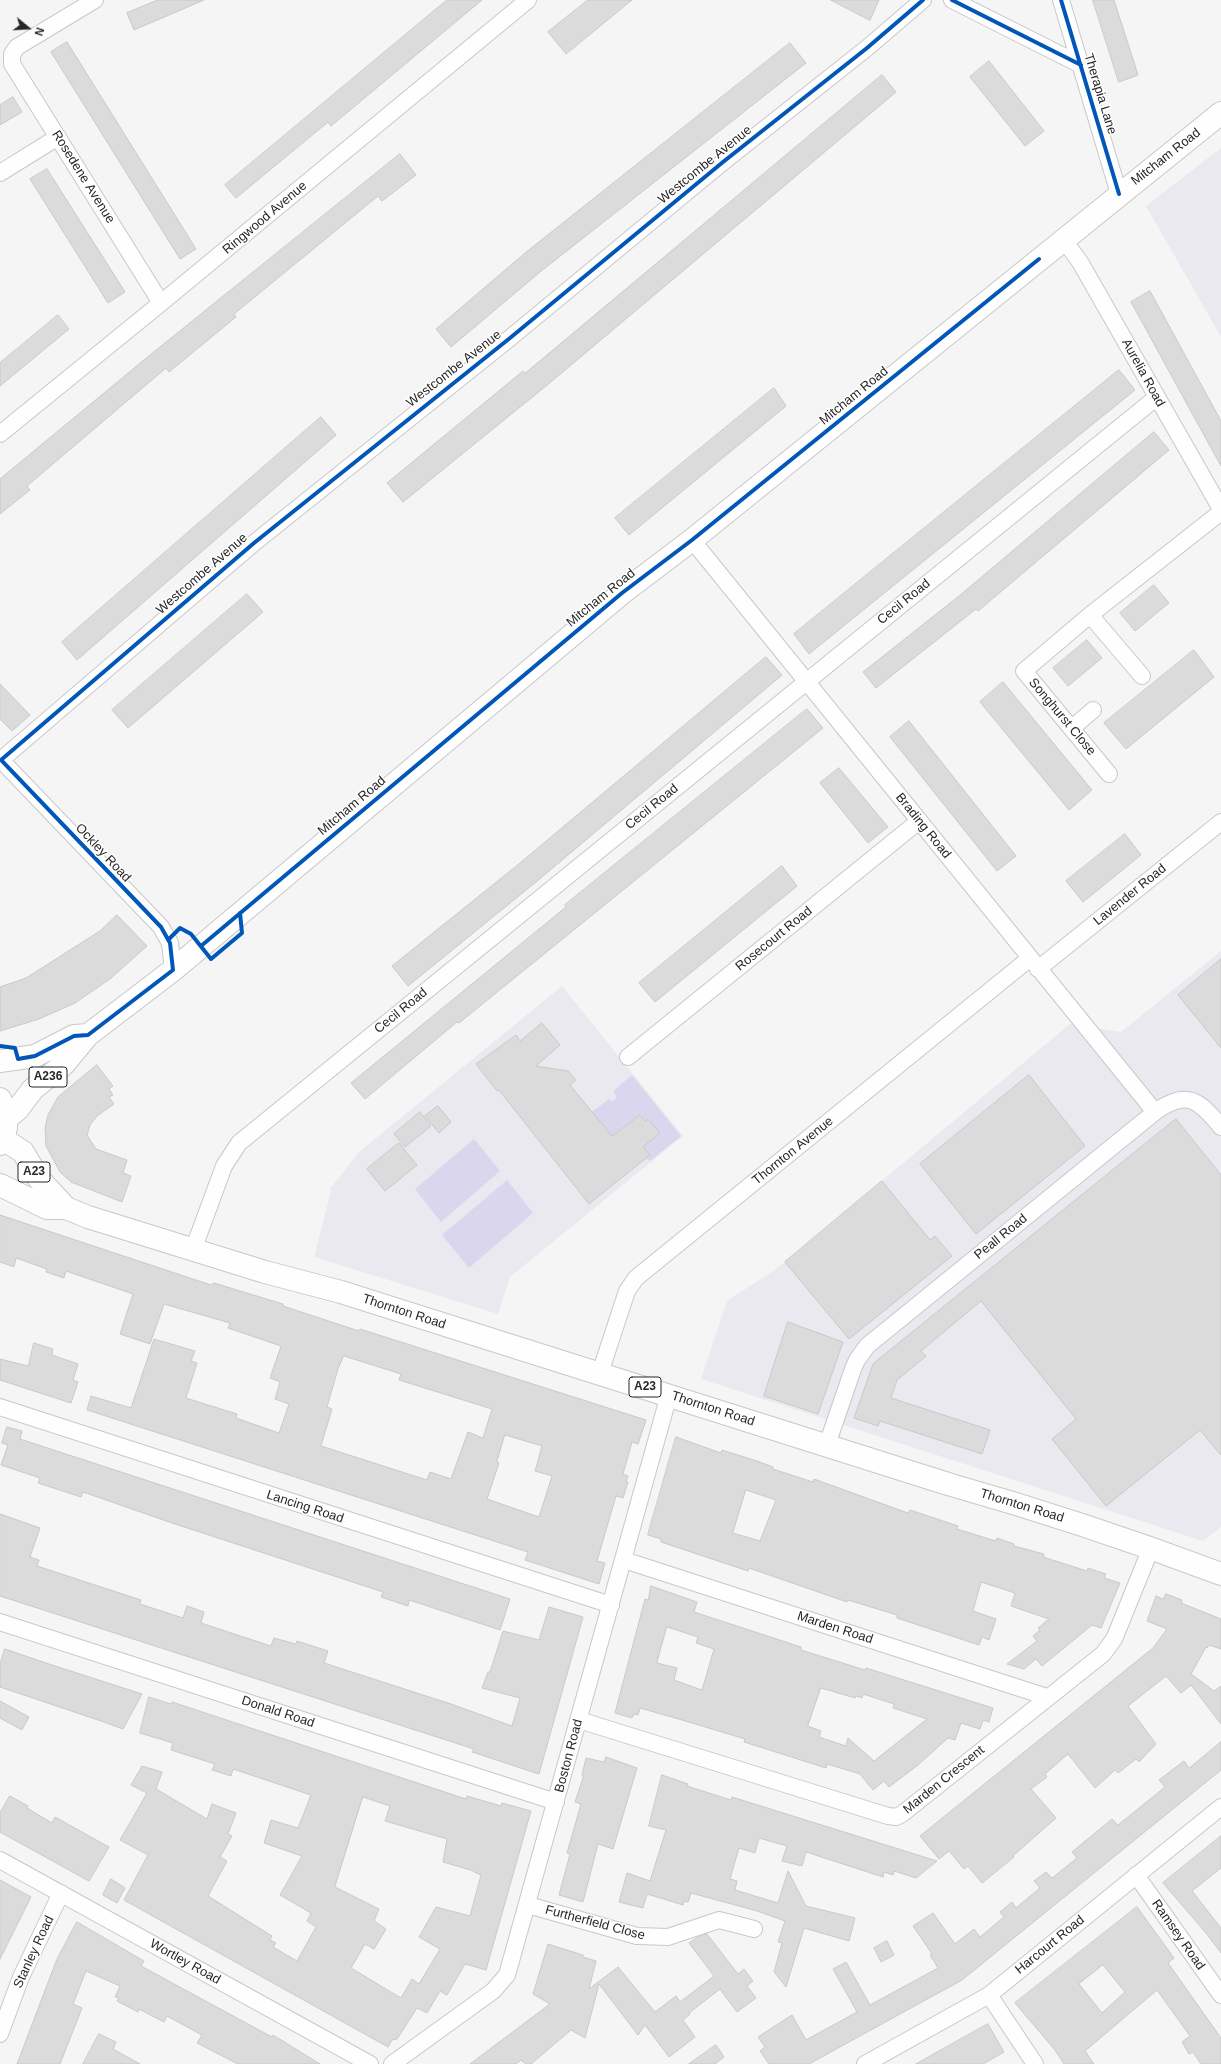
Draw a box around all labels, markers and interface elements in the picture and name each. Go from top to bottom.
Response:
north arrow [8,8,48,48]
text: N [32,26,46,37]
street label: Therapia Lane [1080,52,1120,136]
street label: Westcombe Avenue [655,122,755,208]
street label: Mitcham Road [1128,125,1204,189]
street label: Rosedene Avenue [48,128,118,226]
street label: Ringwood Avenue [220,178,310,258]
street label: Westcombe Avenue [404,327,504,411]
street label: Aurelia Road [1118,336,1168,410]
street label: Mitcham Road [817,364,891,428]
street label: Westcombe Avenue [153,530,251,618]
street label: Mitcham Road [564,566,638,630]
street label: Cecil Road [874,576,934,628]
street label: Songhurst Close [1025,675,1099,759]
street label: Mitcham Road [315,773,389,839]
street label: Cecil Road [622,781,682,833]
street label: Brading Road [892,790,954,862]
street label: Ockley Road [72,820,134,886]
street label: Lavender Road [1091,861,1169,929]
street label: Rosecourt Road [733,903,815,975]
street label: Cecil Road [371,985,431,1037]
road number: A236 [29,1067,67,1087]
street label: Thornton Avenue [749,1114,837,1188]
road number: A23 [18,1162,50,1182]
street label: Peall Road [971,1211,1031,1263]
street label: Thornton Road [360,1291,448,1333]
road number: A23 [629,1377,661,1397]
street label: Thornton Road [669,1388,757,1430]
street label: Thornton Road [978,1486,1066,1526]
street label: Lancing Road [264,1487,346,1527]
street label: Marden Road [795,1608,875,1648]
street label: Donald Road [240,1693,316,1731]
street label: Boston Road [552,1718,586,1794]
street label: Marden Crescent [900,1743,988,1817]
street label: Ramsey Road [1148,1897,1208,1973]
street label: Furtherfield Close [543,1902,647,1944]
street label: Harcourt Road [1012,1912,1088,1978]
street label: Stanley Road [10,1913,58,1991]
street label: Wortley Road [147,1936,223,1988]

